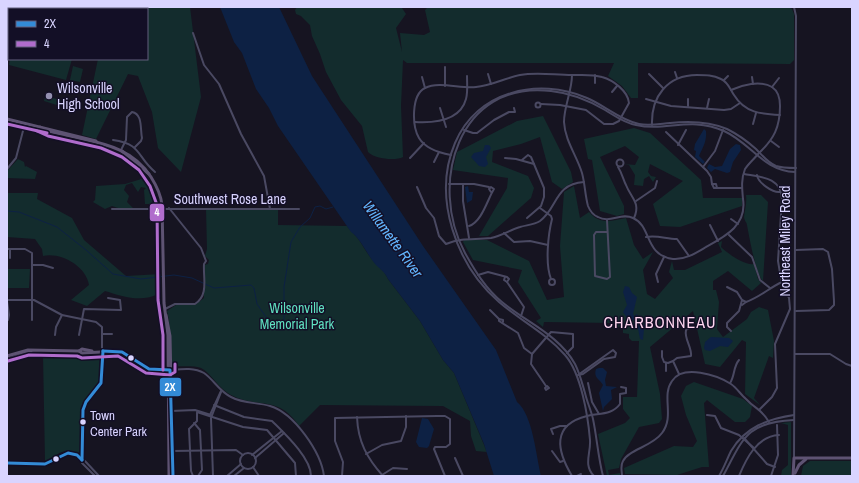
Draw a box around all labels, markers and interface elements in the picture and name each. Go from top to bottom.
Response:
legend [8,8,148,60]
text: 2X [44,16,56,32]
text: 4 [44,36,50,52]
place label: Wilsonville High School [57,79,120,113]
marker: Wilsonville High School [44,91,54,101]
street label: Northeast Miley Road [776,185,794,297]
street label: Southwest Rose Lane [174,190,286,208]
water label: Willamette River [358,196,429,283]
line badge: 4 [149,203,165,222]
text: 4 [154,205,160,219]
park label: Wilsonville Memorial Park [260,299,335,333]
district label: CHARBONNEAU [603,311,717,333]
unlabelled marker [126,353,136,363]
line badge: 2X [159,377,182,397]
text: 2X [164,380,176,394]
place label: Town Center Park [90,407,148,440]
marker: Town Center Park [78,417,88,427]
unlabelled marker [51,454,61,464]

